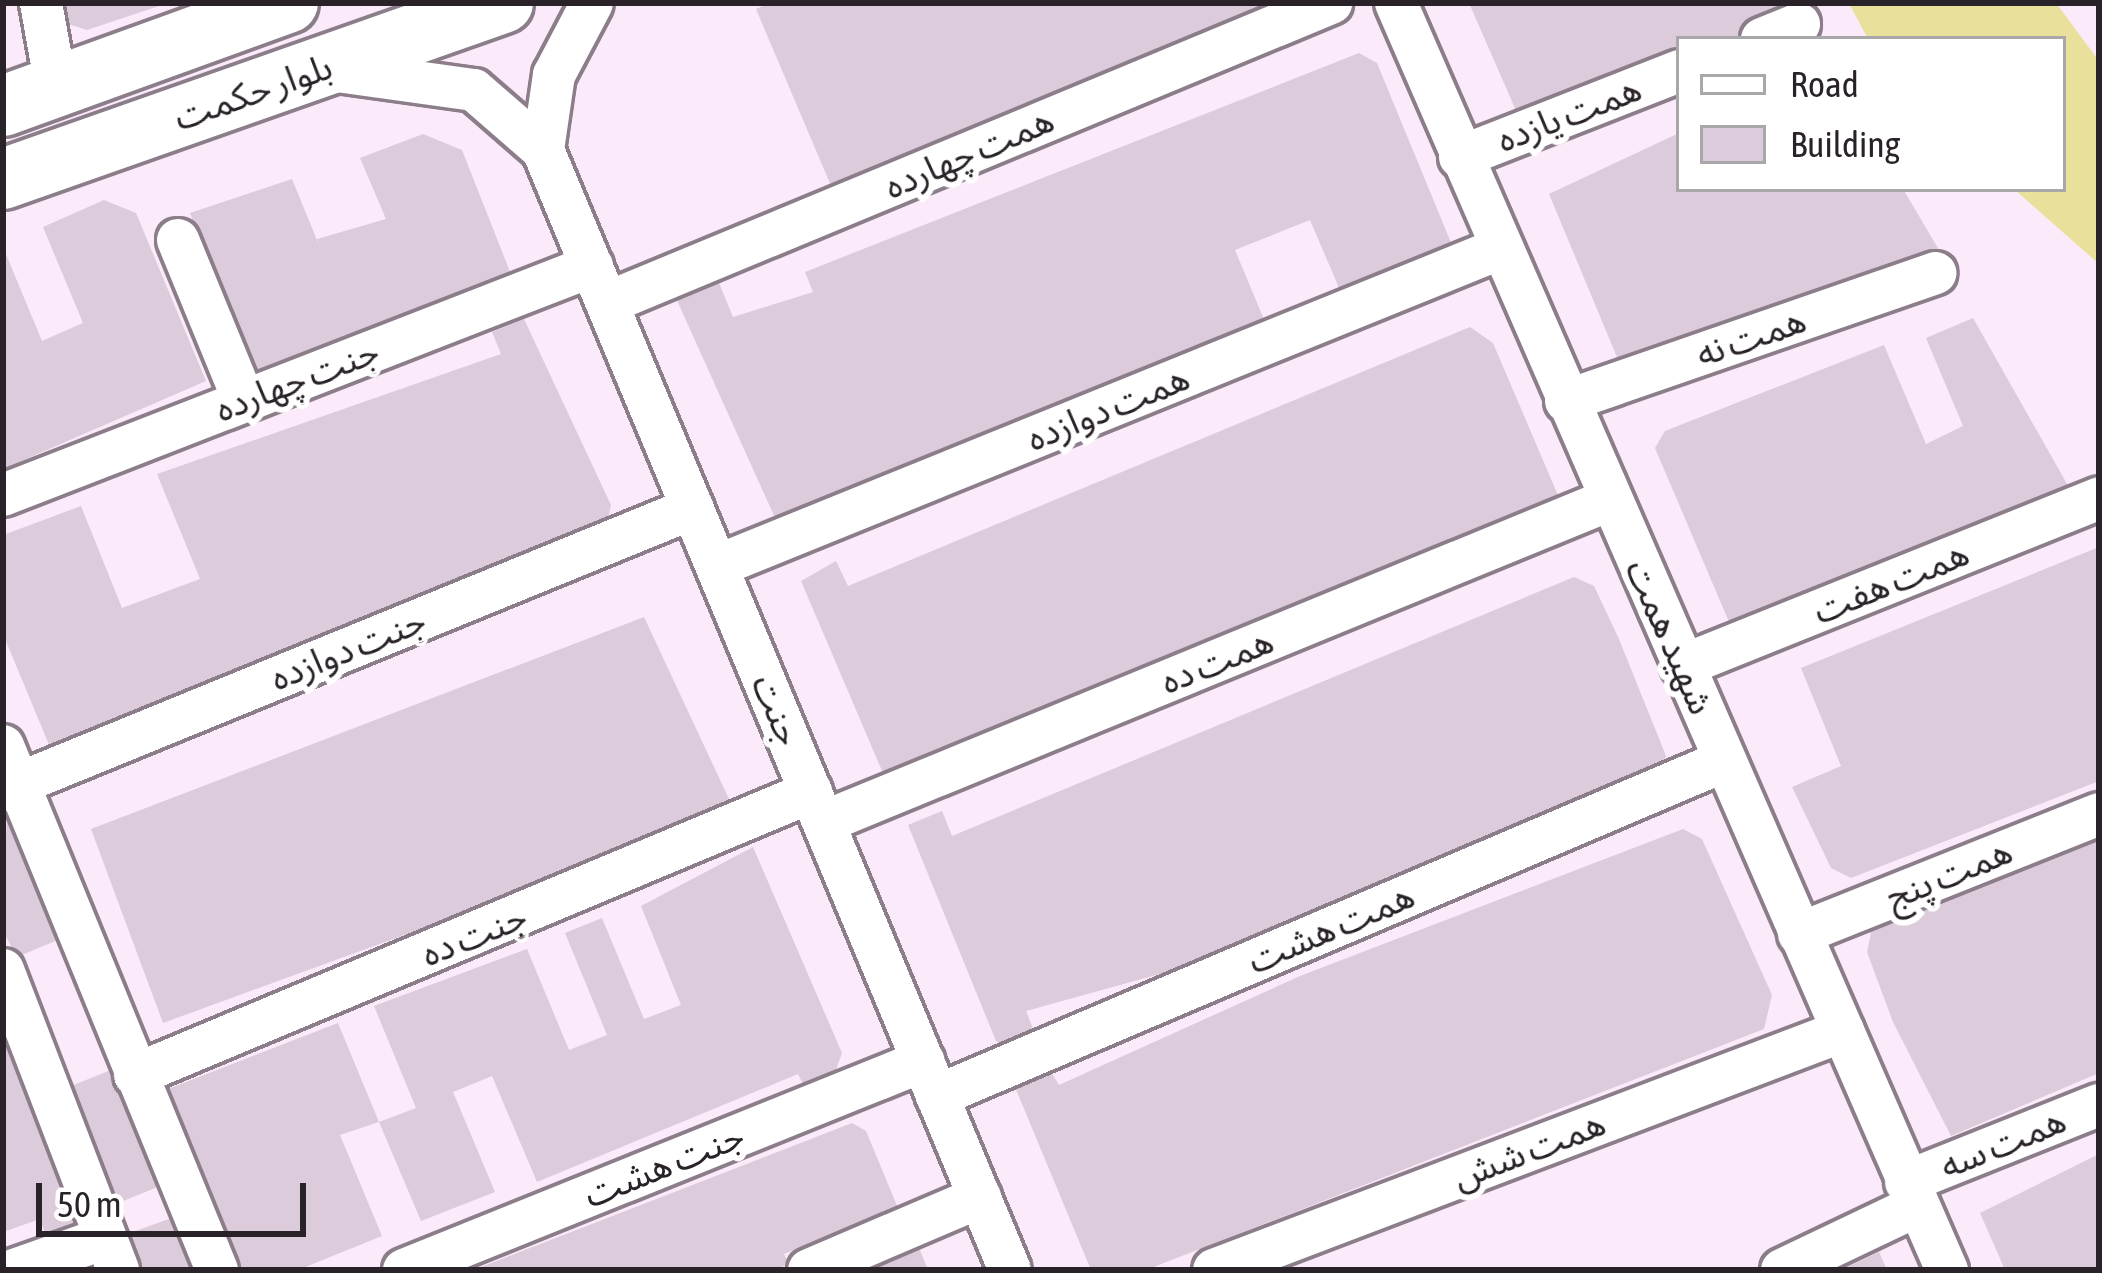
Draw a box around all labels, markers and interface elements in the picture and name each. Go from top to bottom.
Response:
legend [1676,36,2066,192]
street label: بلوار حکمت [169,45,337,139]
text: Road [1790,63,1859,105]
street label: همت یازده [1491,67,1647,161]
street label: همت چهارده [878,98,1060,208]
text: Building [1790,123,1900,165]
street label: همت نه [1691,298,1811,376]
street label: جنت چهارده [209,329,385,431]
street label: همت دوازده [1020,356,1196,460]
street label: همت هفت [1807,531,1975,633]
street label: شهید همت [1617,553,1723,721]
street label: جنت دوازده [264,598,432,700]
street label: همت ده [1154,619,1280,703]
street label: جنت [743,668,811,752]
street label: همت پنج [1880,829,2018,919]
street label: همت هشت [1241,874,1421,982]
street label: جنت ده [415,894,533,976]
street label: همت سه [1934,1098,2072,1188]
street label: همت شش [1447,1101,1611,1199]
street label: جنت هشت [578,1113,750,1217]
scale bar [42,1159,312,1233]
text: 50 m [57,1183,122,1225]

